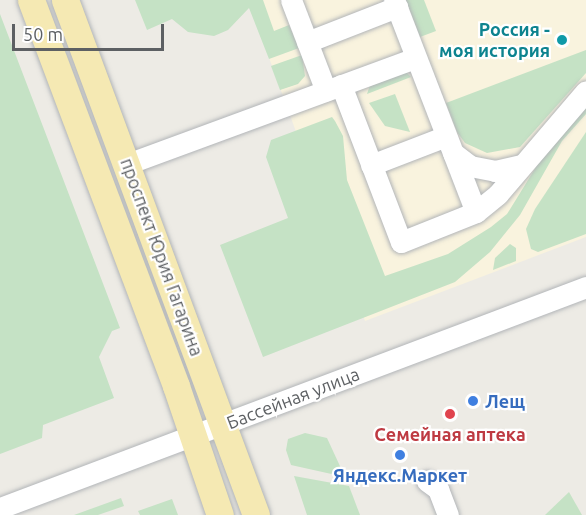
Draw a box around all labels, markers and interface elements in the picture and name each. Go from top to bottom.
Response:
scale bar [15,12,166,50]
place label: Россия - моя история [439,19,550,62]
text: 50 m [23,24,63,44]
marker: Россия - моя история [555,33,569,47]
street label: проспект Юрия Гагарина [116,155,208,359]
street label: Бассейная улица [224,363,362,433]
place label: Лещ [485,390,525,412]
marker: Лещ [466,394,480,408]
marker: Семейная аптека [443,407,457,421]
place label: Семейная аптека [374,423,526,445]
marker: Яндекс.Маркет [393,448,407,462]
place label: Яндекс.Маркет [333,464,467,486]

